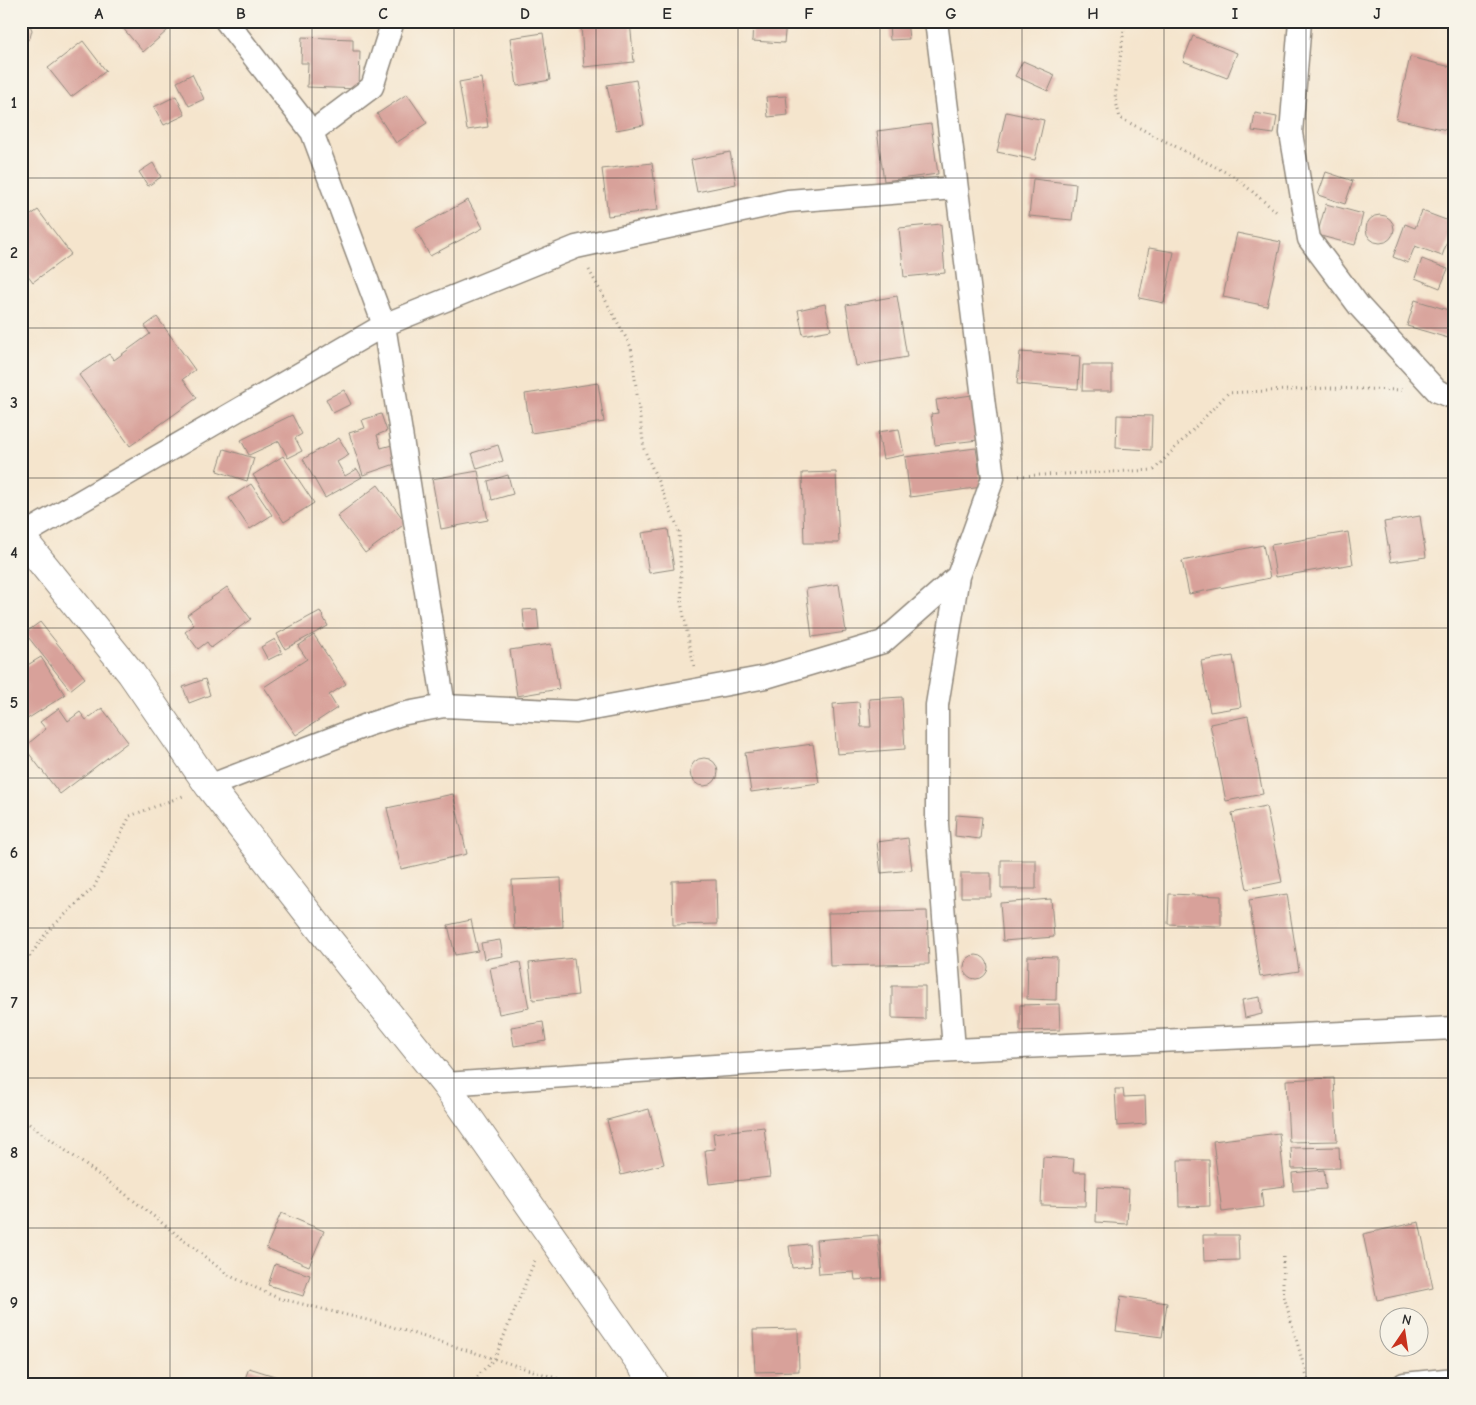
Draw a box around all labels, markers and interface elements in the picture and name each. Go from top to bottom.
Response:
text: A [95,5,104,23]
text: B [236,5,246,23]
text: C [378,5,388,23]
text: D [520,5,530,23]
text: E [662,5,672,23]
text: F [804,5,814,23]
text: G [945,5,957,23]
text: H [1087,5,1099,23]
text: I [1232,5,1238,23]
text: J [1373,5,1381,23]
text: 1 [11,94,17,112]
text: 2 [10,244,18,262]
text: 3 [10,394,18,412]
text: 4 [10,544,18,562]
text: 5 [10,694,18,712]
text: 6 [10,844,18,862]
text: 7 [10,994,18,1012]
text: 8 [10,1144,18,1162]
text: 9 [10,1294,18,1312]
north arrow [1378,1308,1428,1358]
text: N [1400,1311,1413,1329]

